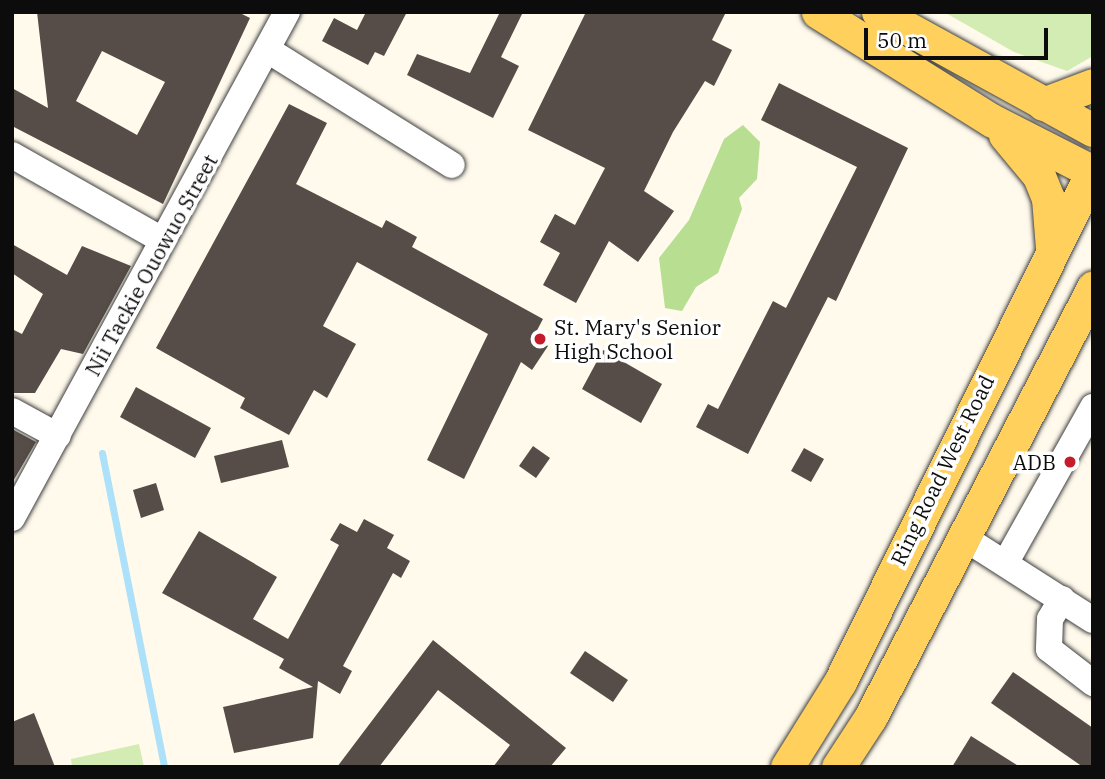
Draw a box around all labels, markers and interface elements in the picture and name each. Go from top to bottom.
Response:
scale bar [867,14,1051,58]
text: 50 m [877,26,927,54]
street label: Nii Tackie Ouowuo Street [80,150,222,380]
place label: St. Mary's Senior High School [554,314,721,364]
marker: St. Mary's Senior High School [532,331,548,347]
street label: Ring Road West Road [885,371,999,569]
place label: ADB [1013,449,1056,475]
marker: ADB [1062,454,1078,470]

